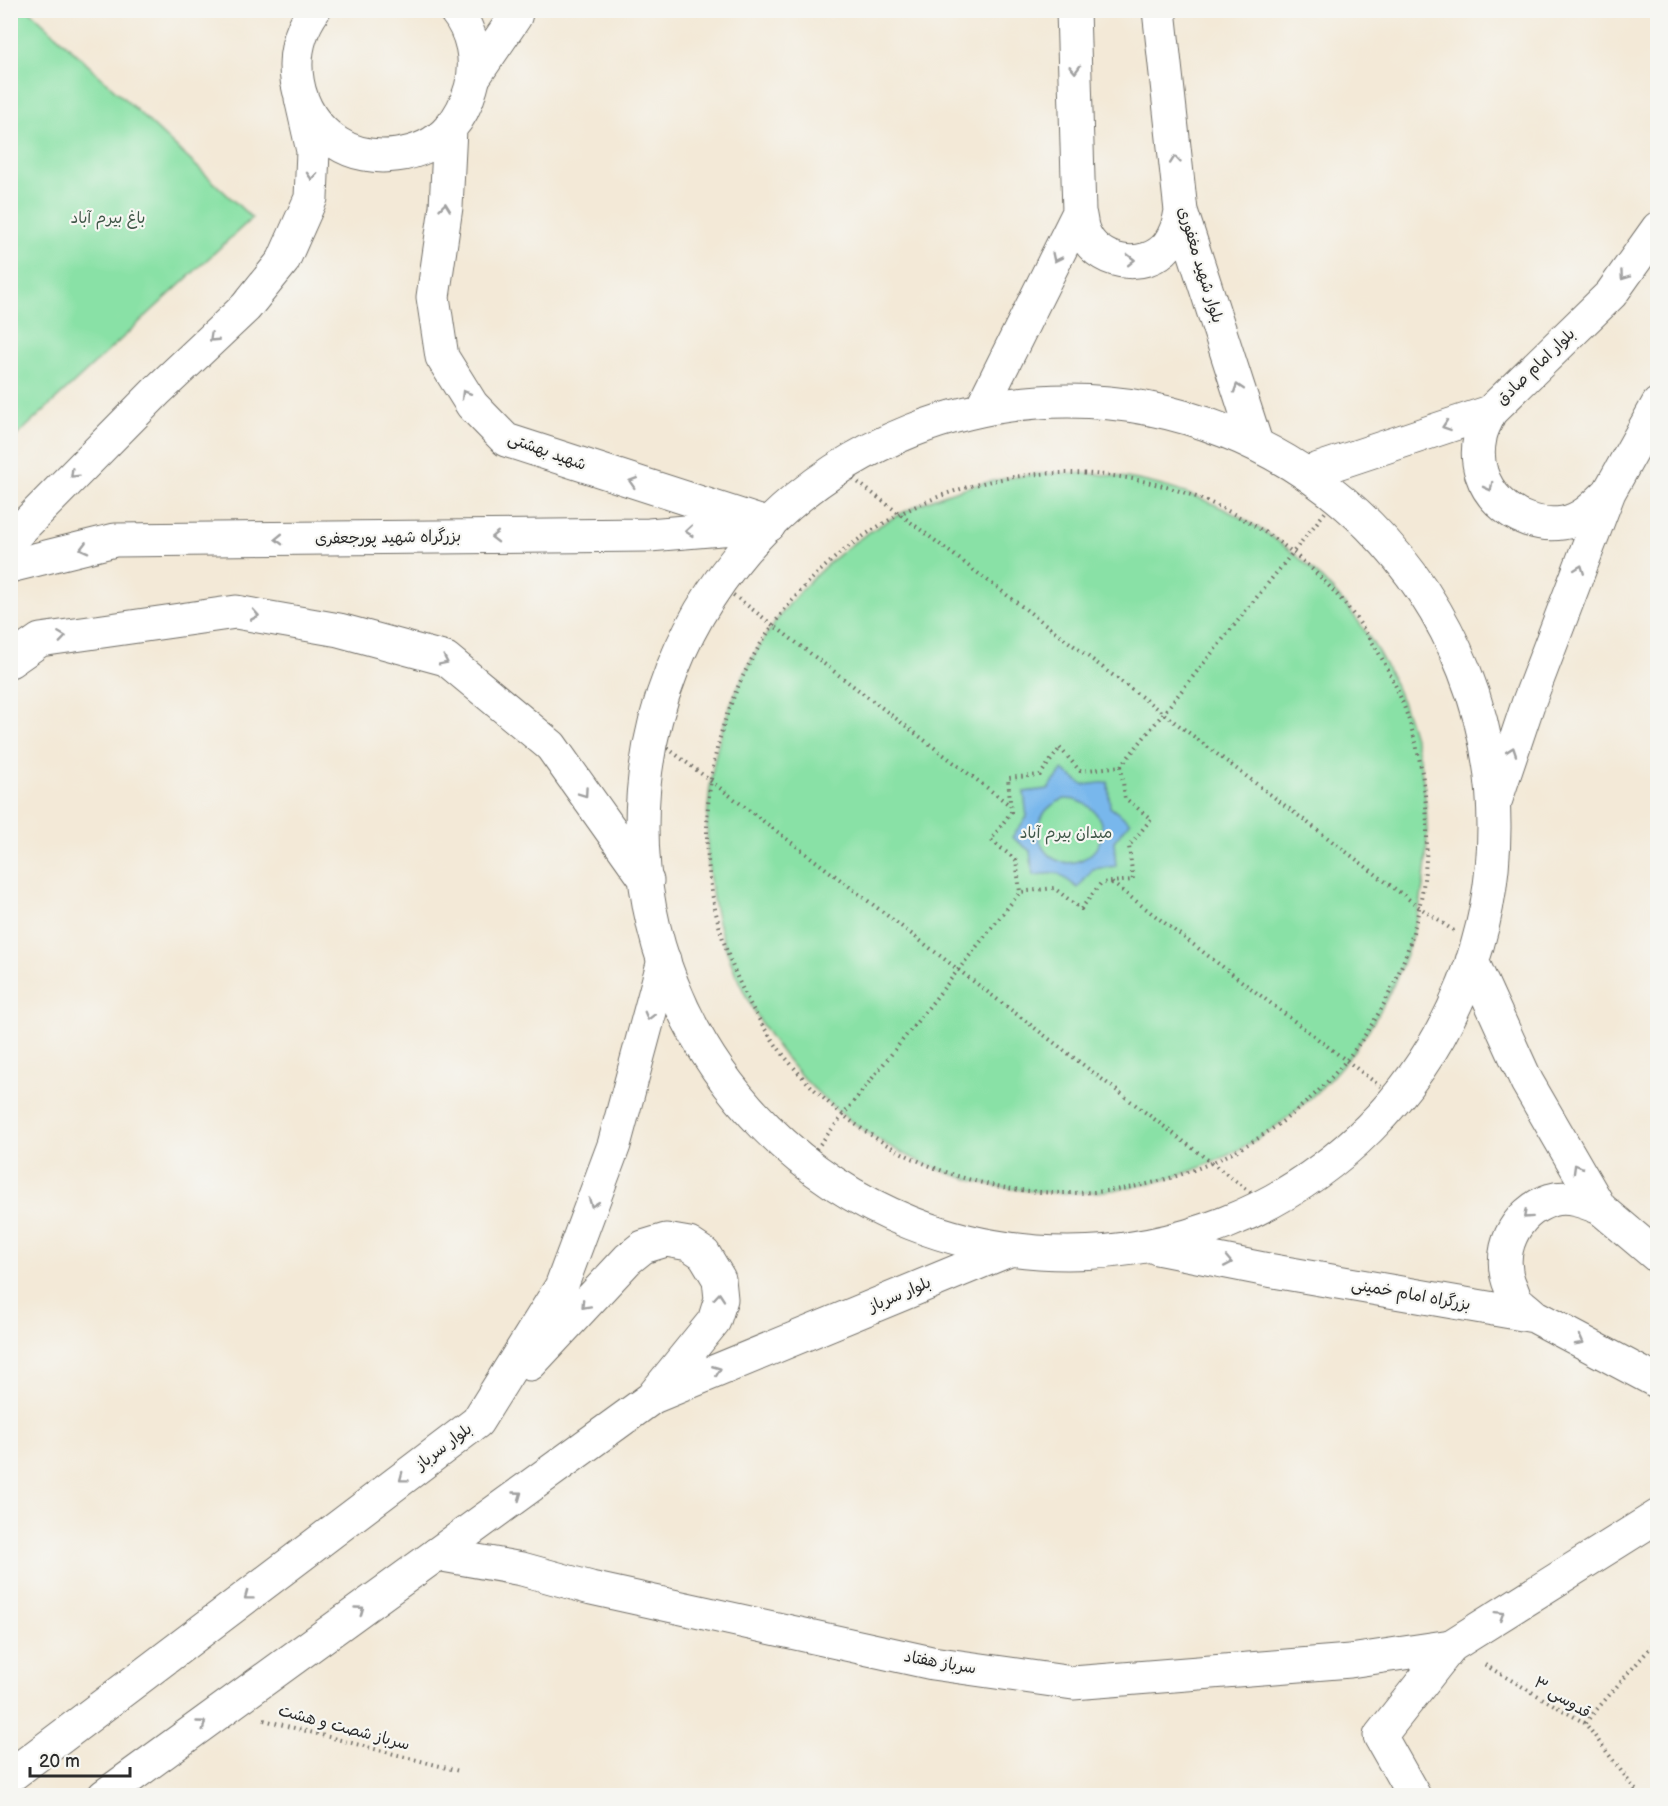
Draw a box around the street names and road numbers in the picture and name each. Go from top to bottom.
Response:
street label: بلوار شهید مغفوری [1173,205,1227,325]
street label: بلوار امام صادق [1493,325,1581,411]
street label: شهید بهشتی [505,429,589,475]
street label: بزرگراه شهید پورجعفری [315,526,461,549]
street label: بلوار سرباز [864,1273,934,1317]
street label: بزرگراه امام خمینی [1350,1274,1472,1317]
street label: بلوار سرباز [410,1420,476,1476]
street label: سرباز هفتاد [902,1647,978,1679]
street label: قدوسی ۳ [1530,1673,1594,1723]
street label: سرباز شصت و هشت [276,1701,412,1755]

